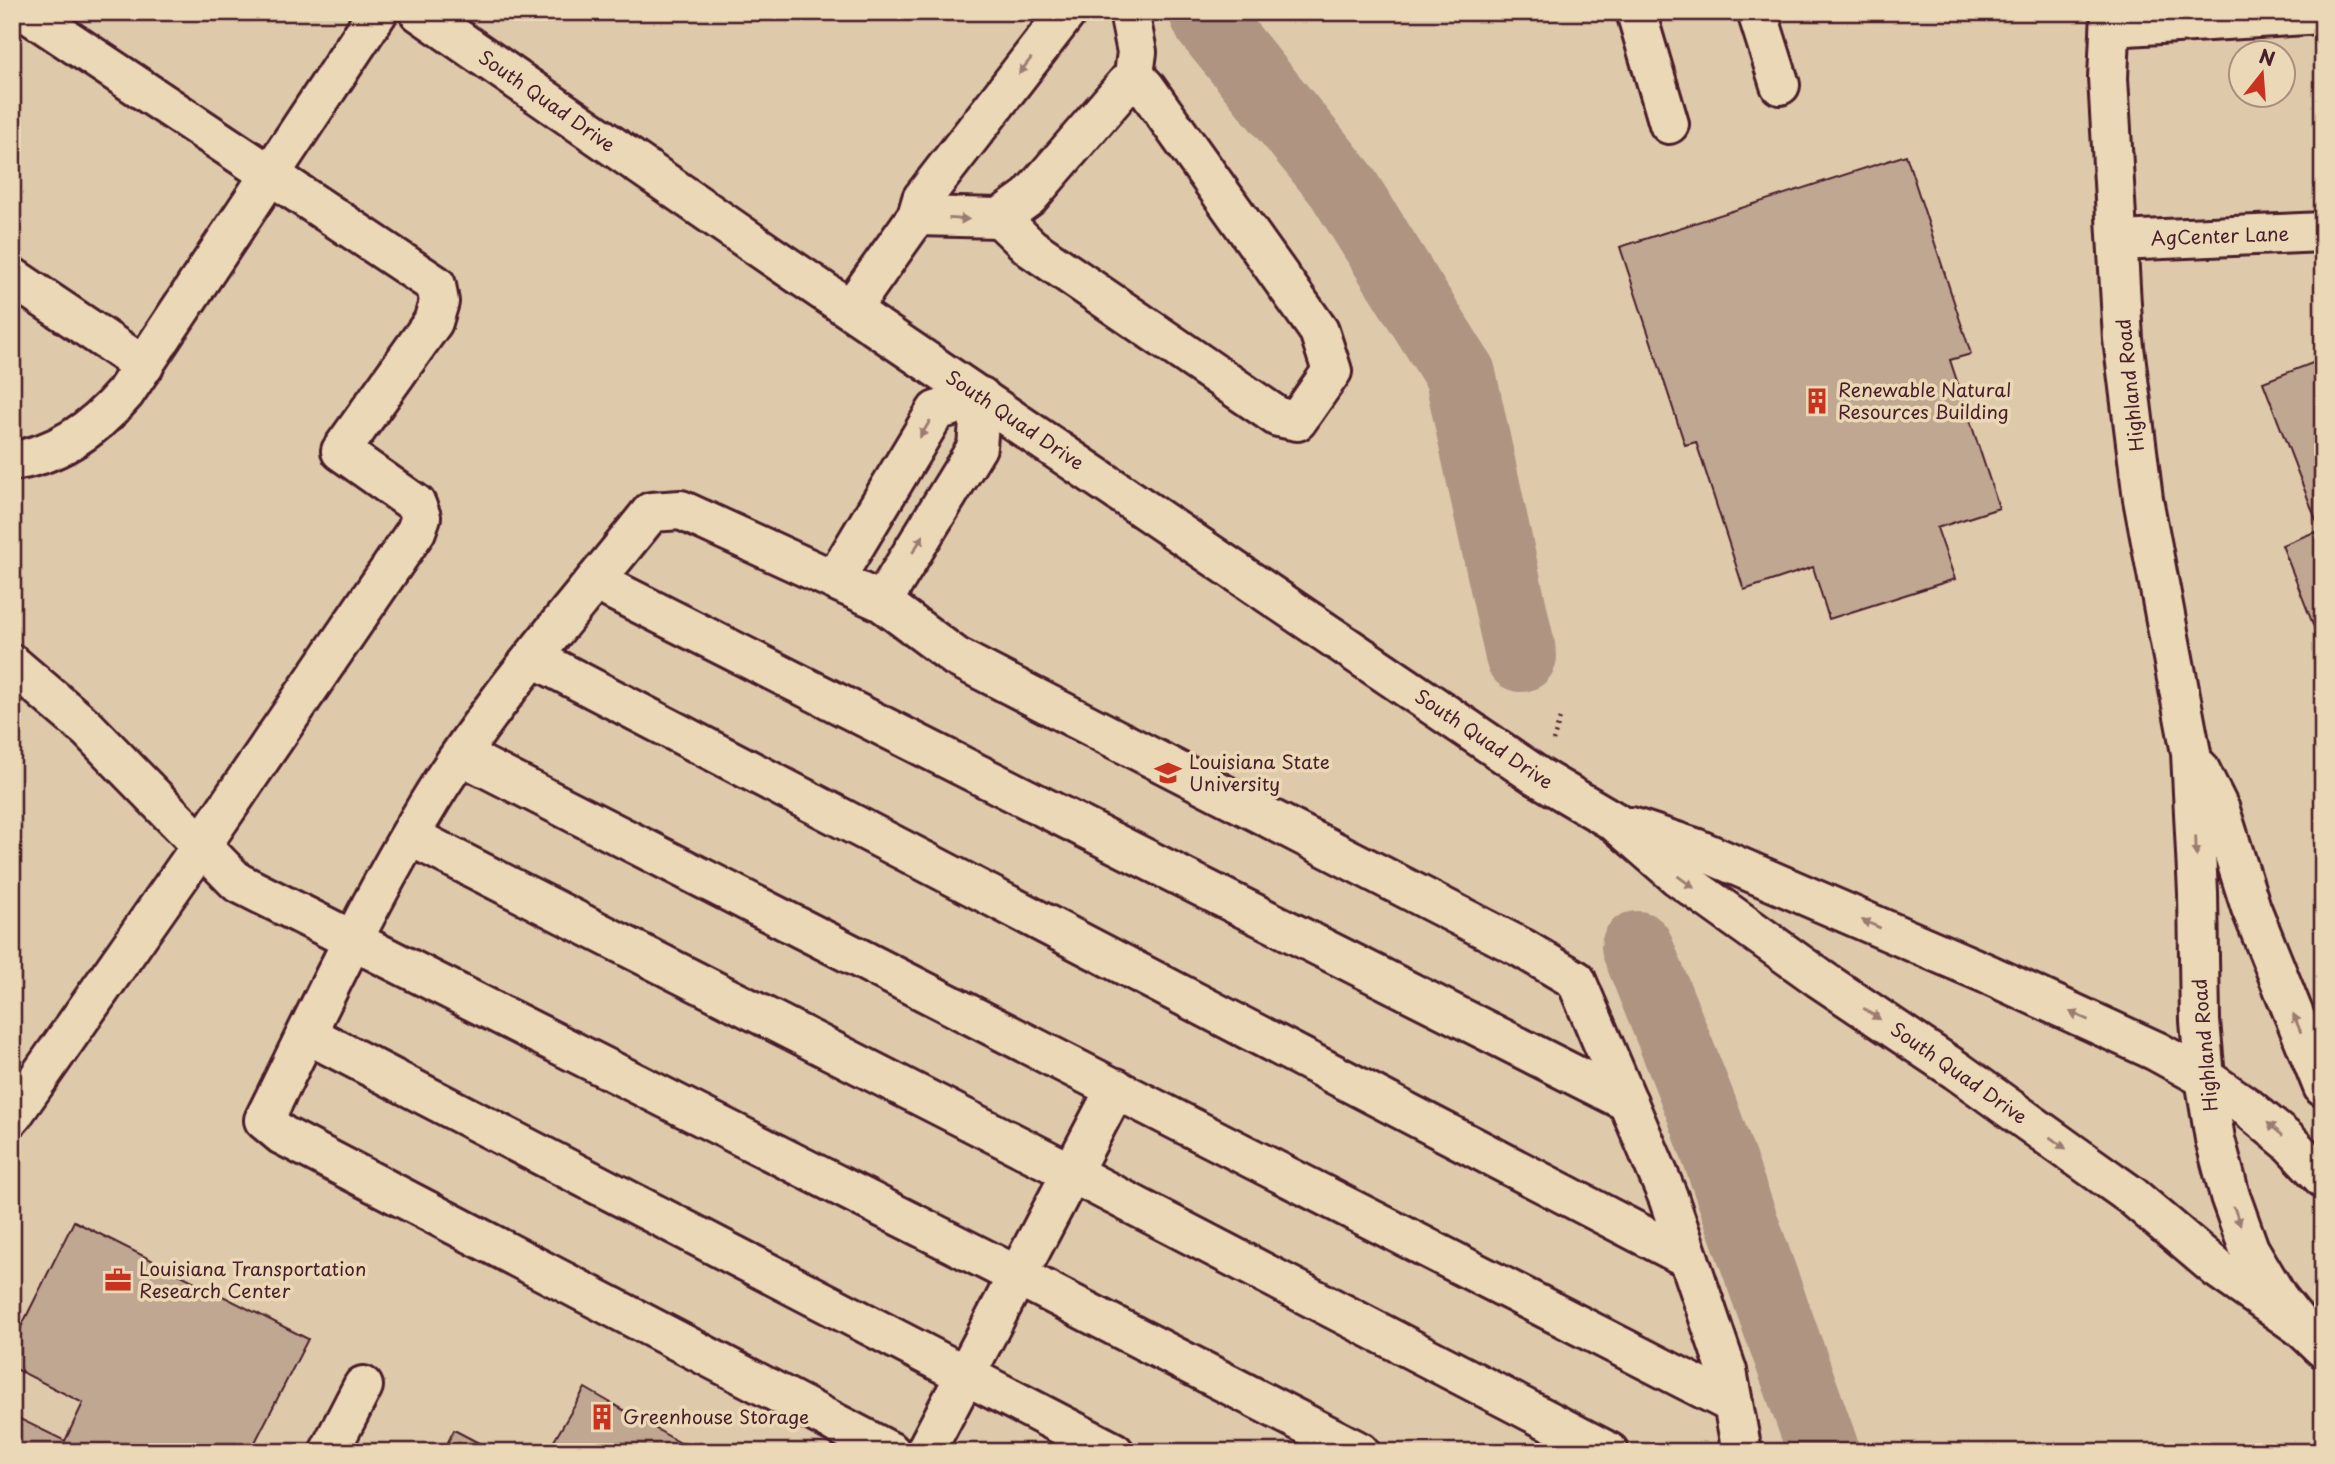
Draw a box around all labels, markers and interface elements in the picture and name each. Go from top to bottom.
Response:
north arrow [2226,38,2296,108]
text: N [2256,41,2279,72]
street label: South Quad Drive [473,42,622,158]
one-way arrow [1018,57,1033,75]
one-way arrow [948,213,970,224]
street label: AgCenter Lane [2150,219,2290,251]
street label: Highland Road [2108,317,2150,453]
street label: South Quad Drive [941,362,1090,476]
place label: Renewable Natural Resources Building [1838,375,2012,425]
building icon: Renewable Natural Resources Building [1802,386,1832,416]
one-way arrow [919,419,931,438]
one-way arrow [911,535,924,554]
street label: South Quad Drive [1410,681,1559,795]
place label: Louisiana State University [1189,747,1330,797]
school or university icon: Louisiana State University [1153,758,1183,788]
one-way arrow [2191,835,2202,857]
one-way arrow [1677,875,1695,889]
one-way arrow [1861,918,1881,930]
street label: Highland Road [2184,977,2224,1113]
one-way arrow [1862,1007,1881,1020]
one-way arrow [2069,1010,2089,1022]
one-way arrow [2292,1013,2303,1034]
street label: South Quad Drive [1885,1014,2034,1130]
one-way arrow [2266,1122,2284,1137]
one-way arrow [2049,1136,2067,1150]
one-way arrow [2232,1206,2243,1227]
place label: Louisiana Transportation Research Center [139,1254,366,1304]
office icon: Louisiana Transportation Research Center [103,1265,133,1295]
building icon: Greenhouse Storage [587,1402,617,1432]
place label: Greenhouse Storage [623,1402,809,1430]

